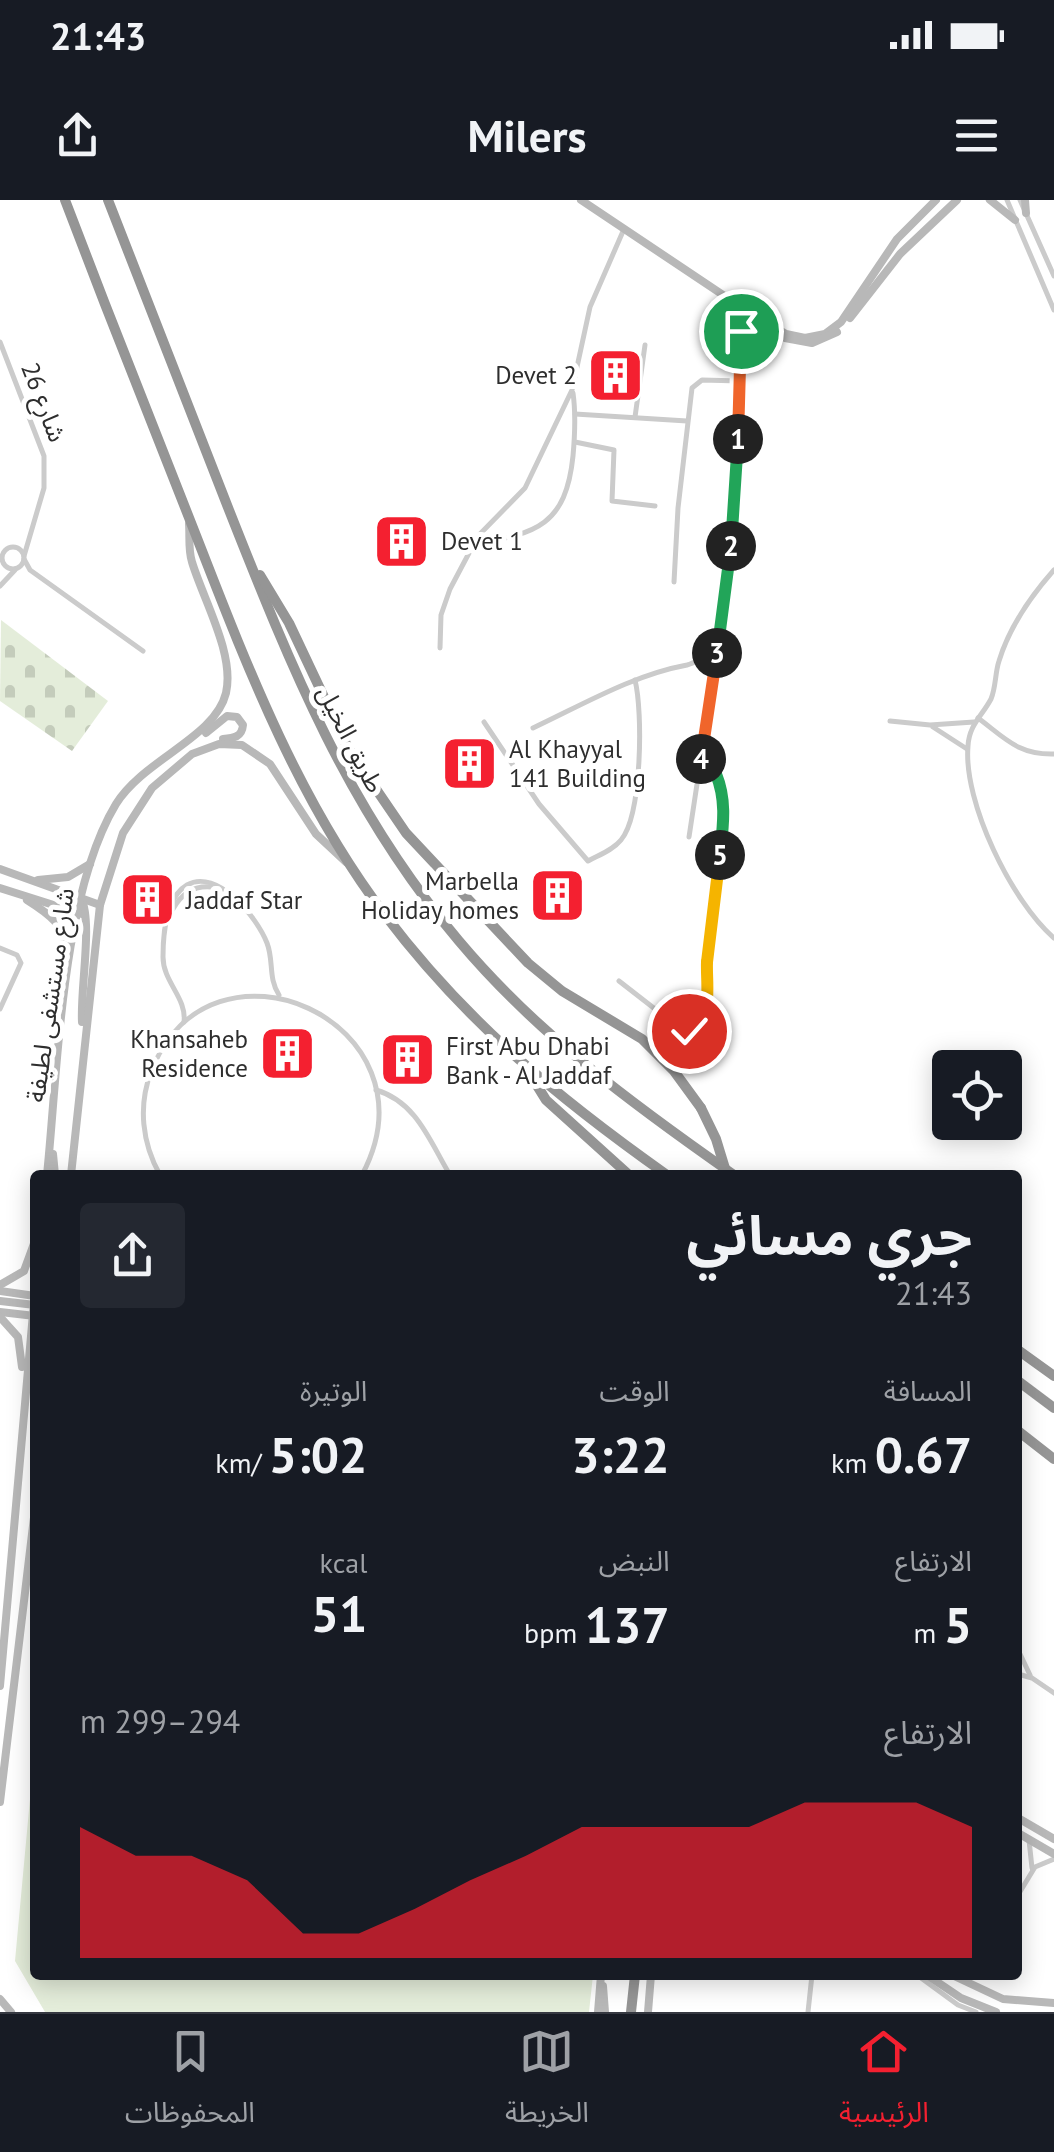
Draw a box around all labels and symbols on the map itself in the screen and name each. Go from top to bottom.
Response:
pin [699,289,784,374]
building icon: Devet 2 [586,345,646,405]
street label: شارع 26 [11,358,74,447]
place label: Devet 2 [495,359,577,391]
pin: 1 [713,414,763,464]
building icon: Devet 1 [372,511,432,571]
pin: 2 [706,521,756,571]
place label: Devet 1 [441,525,523,557]
pin: 3 [692,628,742,678]
street label: طريق الخيل [310,680,392,798]
building icon: Al Khayyal 141 Building [440,733,500,793]
place label: Al Khayyal 141 Building [509,733,646,794]
pin: 4 [676,734,726,784]
pin: 5 [695,830,745,880]
place label: Marbella Holiday homes [361,865,519,926]
building icon: Marbella Holiday homes [528,865,588,925]
building icon: Jaddaf Star [117,870,177,930]
place label: Jaddaf Star [185,884,303,916]
street label: شارع مستشفى لطيفة [19,886,84,1105]
pin [647,989,732,1074]
place label: Khansaheb Residence [130,1023,248,1084]
building icon: Khansaheb Residence [257,1023,317,1083]
building icon: First Abu Dhabi Bank - Al Jaddaf [377,1030,437,1090]
place label: First Abu Dhabi Bank - Al Jaddaf [446,1030,612,1091]

